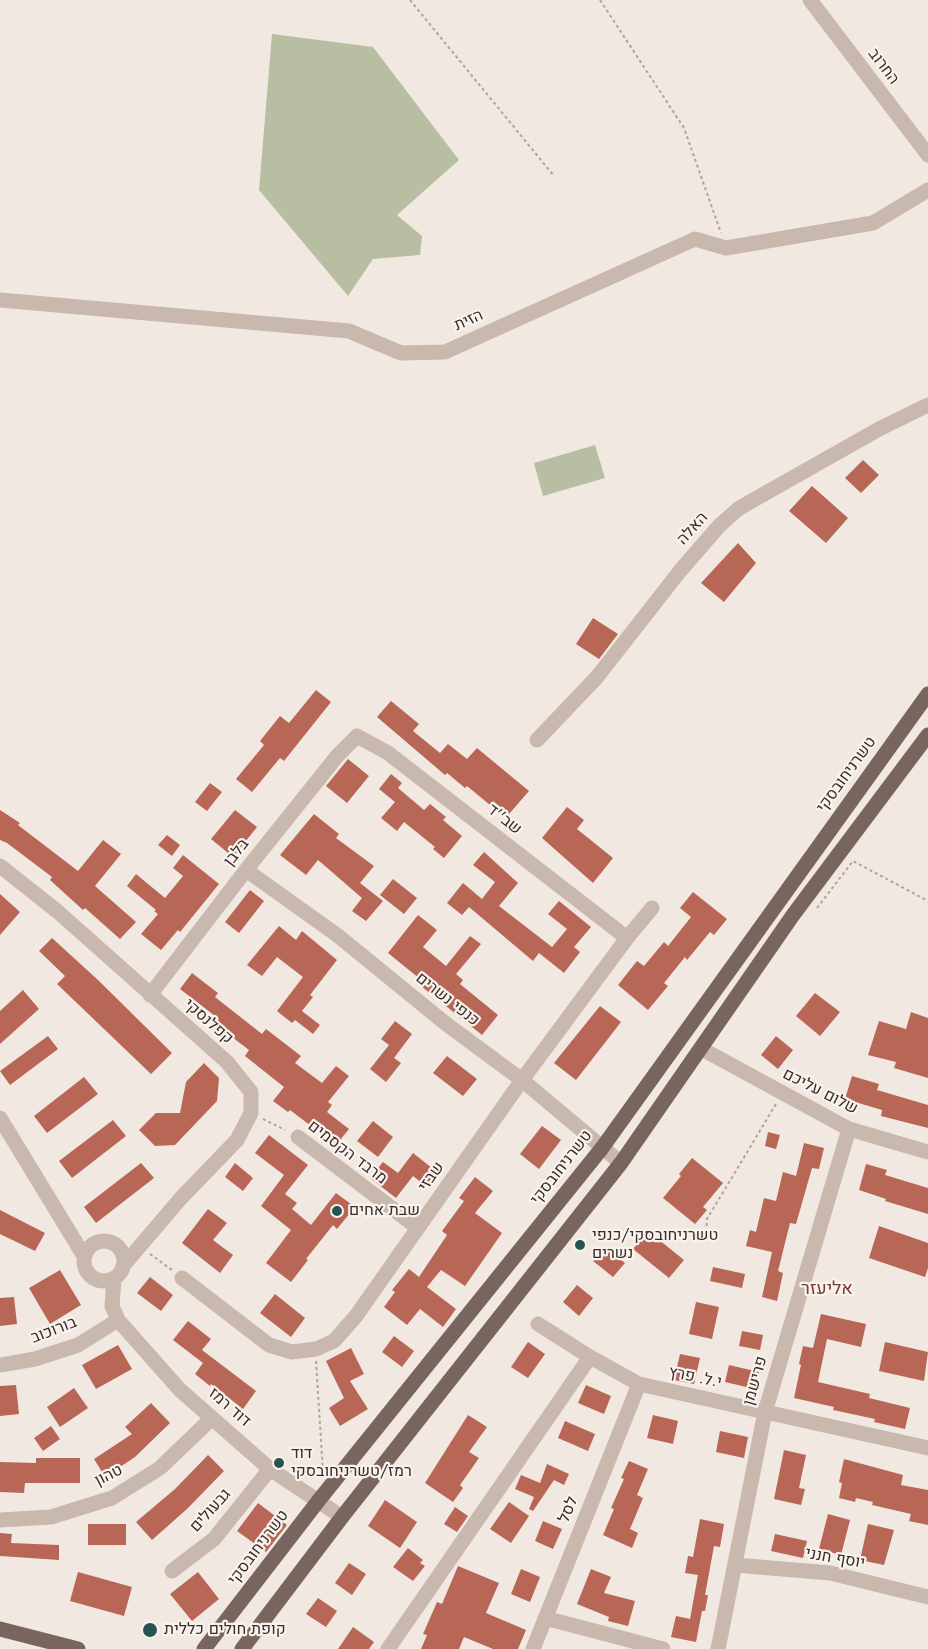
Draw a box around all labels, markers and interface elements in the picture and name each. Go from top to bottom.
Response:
street label: החרוב [863,45,903,89]
street label: הזית [451,306,487,336]
street label: האלה [673,509,713,549]
street label: טשרניחובסקי [813,733,881,817]
street label: שב''ד [483,801,525,839]
street label: בלבן [220,835,254,871]
street label: כנפי נשרים [411,969,483,1031]
street label: קפלנסקי [179,995,237,1049]
street label: שלום עליכם [779,1065,861,1119]
street label: מרבד הקסמים [304,1117,390,1189]
street label: טשרניחובסקי [527,1127,597,1209]
street label: שבזי [415,1159,449,1195]
place label: שבת אחים [349,1201,420,1221]
marker: שבת אחים [330,1204,344,1218]
place label: טשרניחובסקי/כנפי נשרים [592,1226,718,1264]
marker: טשרניחובסקי/כנפי נשרים [573,1238,587,1252]
district label: אליעזר [801,1279,853,1301]
street label: בורוכוב [28,1314,80,1348]
street label: פרישמן [740,1354,772,1408]
street label: י.ל. פרץ [667,1363,723,1393]
street label: דוד רמז [204,1384,254,1432]
place label: דוד רמז/טשרניחובסקי [291,1444,412,1482]
marker: דוד רמז/טשרניחובסקי [272,1456,286,1470]
street label: טהון [92,1461,126,1491]
street label: גבעולים [187,1485,235,1537]
street label: לסל [555,1494,583,1526]
street label: טשרניחובסקי [225,1507,293,1589]
street label: יוסף חנני [804,1544,866,1574]
place label: קופת חולים כללית [164,1620,286,1640]
marker: קופת חולים כללית [141,1621,159,1639]

